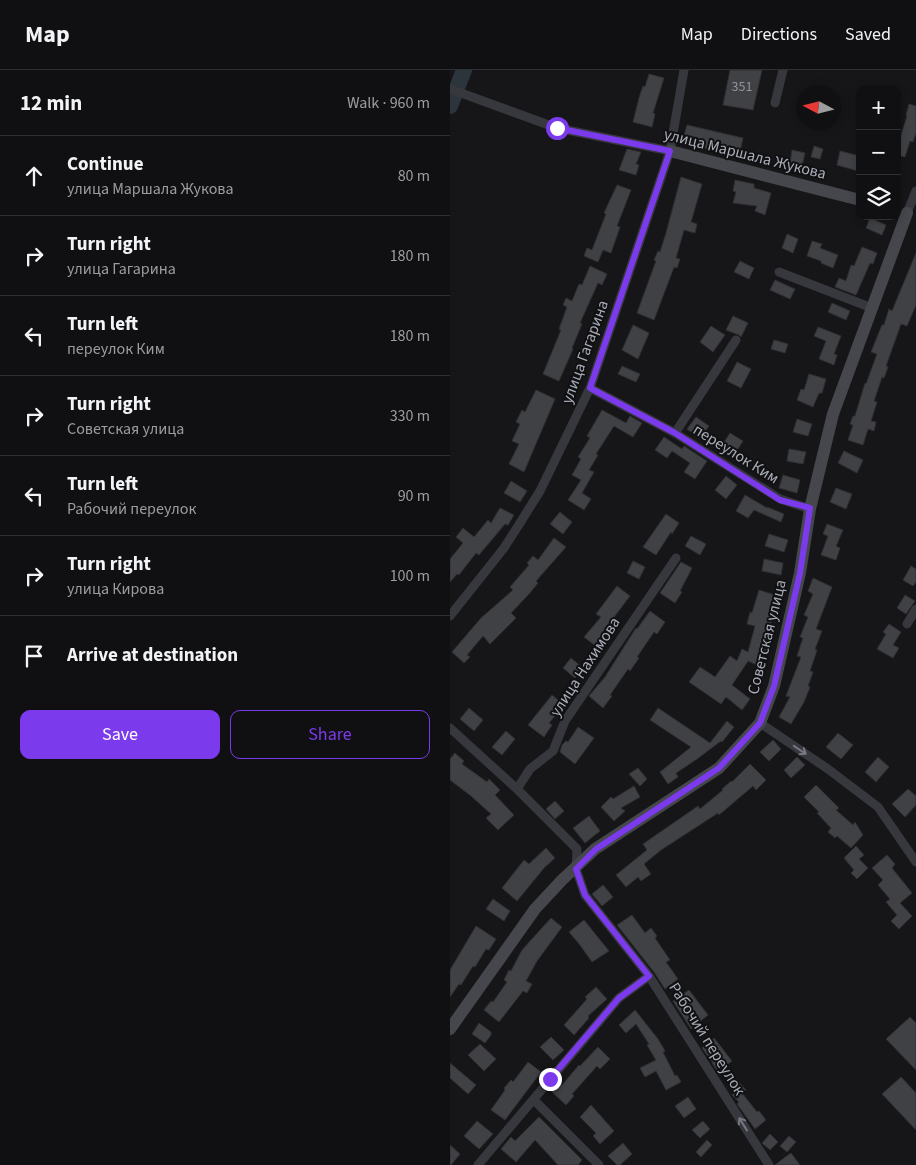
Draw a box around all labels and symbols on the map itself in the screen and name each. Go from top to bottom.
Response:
house number: 351 [732,77,752,97]
north arrow [796,85,841,130]
route start [546,117,569,140]
street label: улица Маршала Жукова [662,123,828,185]
street label: улица Гагарина [556,297,614,407]
street label: переулок Ким [689,419,783,489]
street label: Советская улица [742,577,792,697]
street label: улица Нахимова [545,613,625,721]
one-way arrow [793,745,807,755]
street label: Рабочий переулок [663,978,751,1100]
route end [539,1068,562,1091]
one-way arrow [738,1117,748,1131]

